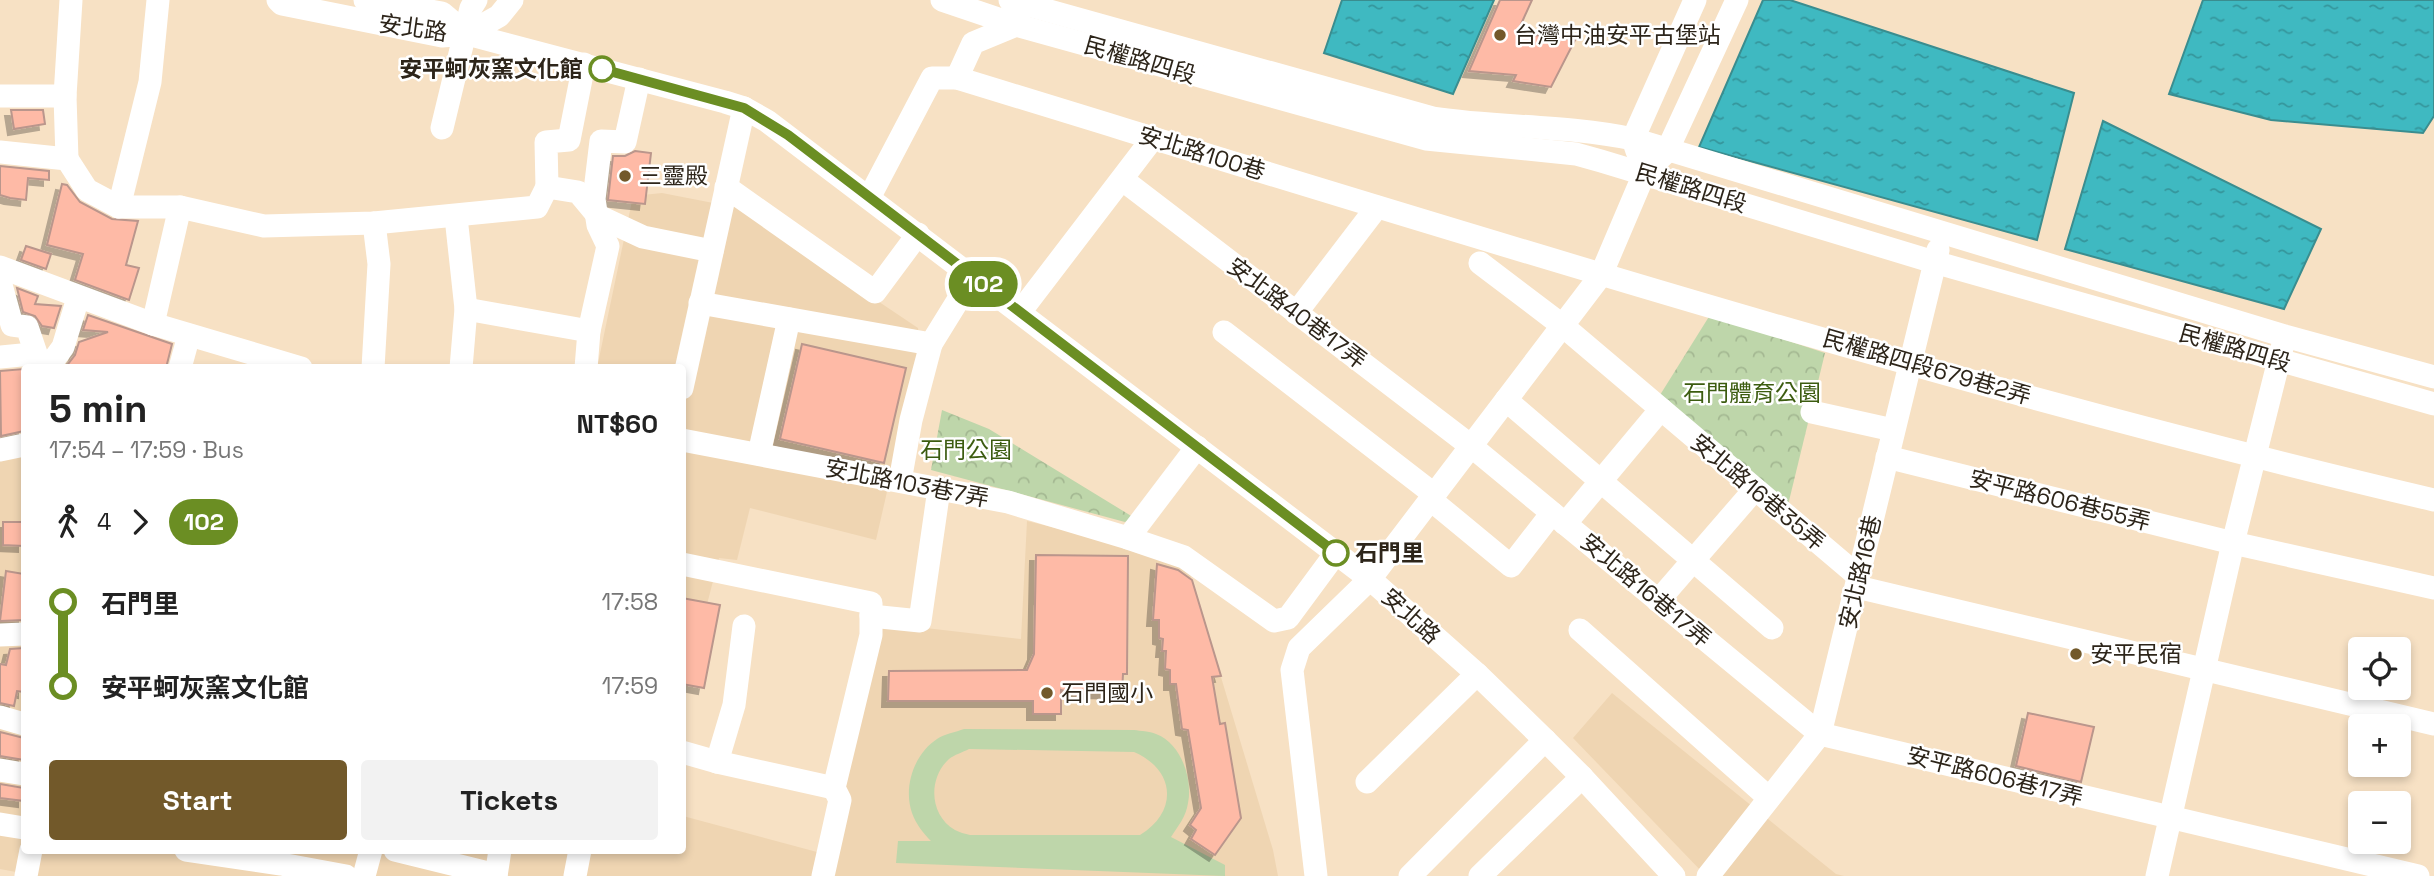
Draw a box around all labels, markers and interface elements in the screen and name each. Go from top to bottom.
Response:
street label: 安北路 [377,8,449,48]
place label: 台灣中油安平古堡站 [1514,20,1721,50]
marker: 台灣中油安平古堡站 [1492,27,1508,43]
street label: 民權路四段 [1081,30,1199,90]
place label: 安平蚵灰窯文化館 [399,54,583,84]
marker: 安平蚵灰窯文化館 [589,56,615,82]
street label: 安北路100巷 [1135,119,1269,187]
street label: 民權路四段 [1632,157,1750,219]
place label: 三靈殿 [639,161,708,191]
marker: 三靈殿 [617,168,633,184]
street label: 安北路40巷17弄 [1221,251,1373,375]
line badge: 102 [943,261,1023,307]
text: 102 [963,268,1003,299]
street label: 民權路四段 [2176,318,2294,378]
street label: 民權路四段679巷2弄 [1819,323,2035,411]
park label: 石門體育公園 [1683,378,1821,408]
text: 5 min [49,385,147,433]
text: NT$60 [577,407,658,441]
street label: 安北路16巷35弄 [1685,427,1831,557]
text: 17:54 – 17:59 · Bus [49,435,244,465]
park label: 石門公園 [920,435,1012,465]
street label: 安北路103巷7弄 [823,452,991,514]
street label: 安平路606巷55弄 [1966,463,2154,537]
icon: walk [49,503,87,541]
icon: forward [121,503,159,541]
text: 102 [183,506,224,537]
text: 4 [97,507,111,537]
street label: 安北路16巷 [1832,512,1888,632]
street label: 安北路16巷17弄 [1575,527,1717,653]
place label: 石門里 [1355,538,1424,568]
marker: 石門里 [1323,540,1349,566]
street label: 安北路 [1375,582,1447,650]
text: 石門里 [101,587,179,621]
text: 17:58 [601,587,658,617]
map controls [2348,637,2411,854]
button: locate [2348,637,2411,700]
place label: 安平民宿 [2090,639,2182,669]
marker: 安平民宿 [2068,646,2084,662]
text: 安平蚵灰窯文化館 [101,671,309,705]
text: 17:59 [602,671,658,701]
place label: 石門國小 [1061,678,1153,708]
marker: 石門國小 [1039,685,1055,701]
button: + [2348,714,2411,777]
street label: 安平路606巷17弄 [1904,740,2086,812]
button: Start [49,760,347,840]
button: Tickets [361,760,658,840]
button: − [2348,791,2411,854]

